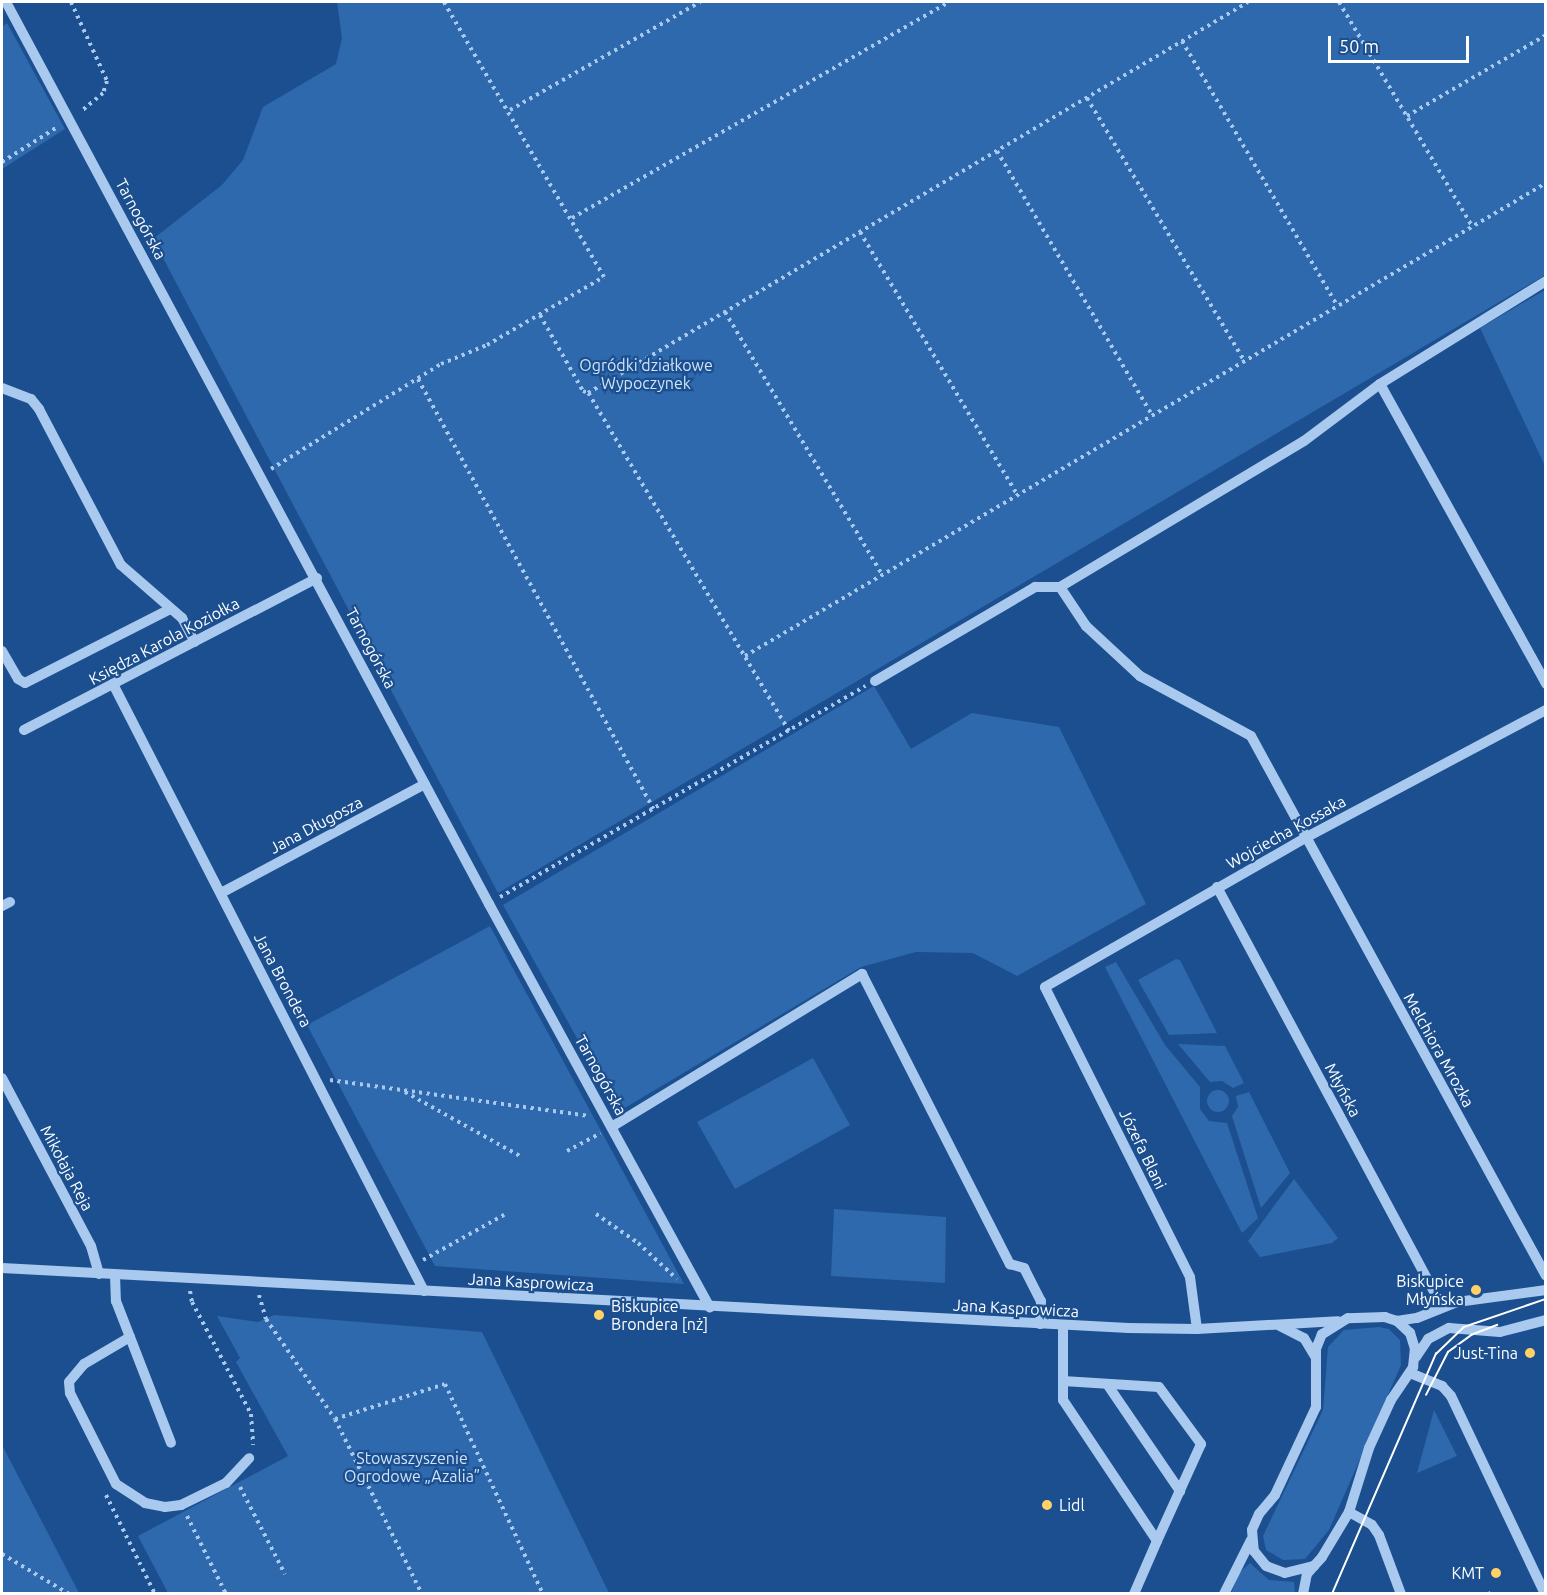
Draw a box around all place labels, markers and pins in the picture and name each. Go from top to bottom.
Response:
place label: Biskupice Młyńska [1396,1271,1464,1309]
marker: Biskupice Młyńska [1469,1283,1483,1297]
place label: Biskupice Brondera [nż] [611,1296,708,1334]
marker: Biskupice Brondera [nż] [592,1308,606,1322]
place label: Just-Tina [1454,1343,1518,1363]
marker: Just-Tina [1523,1346,1537,1360]
place label: Lidl [1059,1495,1085,1515]
marker: Lidl [1040,1498,1054,1512]
place label: KMT [1451,1563,1484,1583]
marker: KMT [1489,1566,1503,1580]

